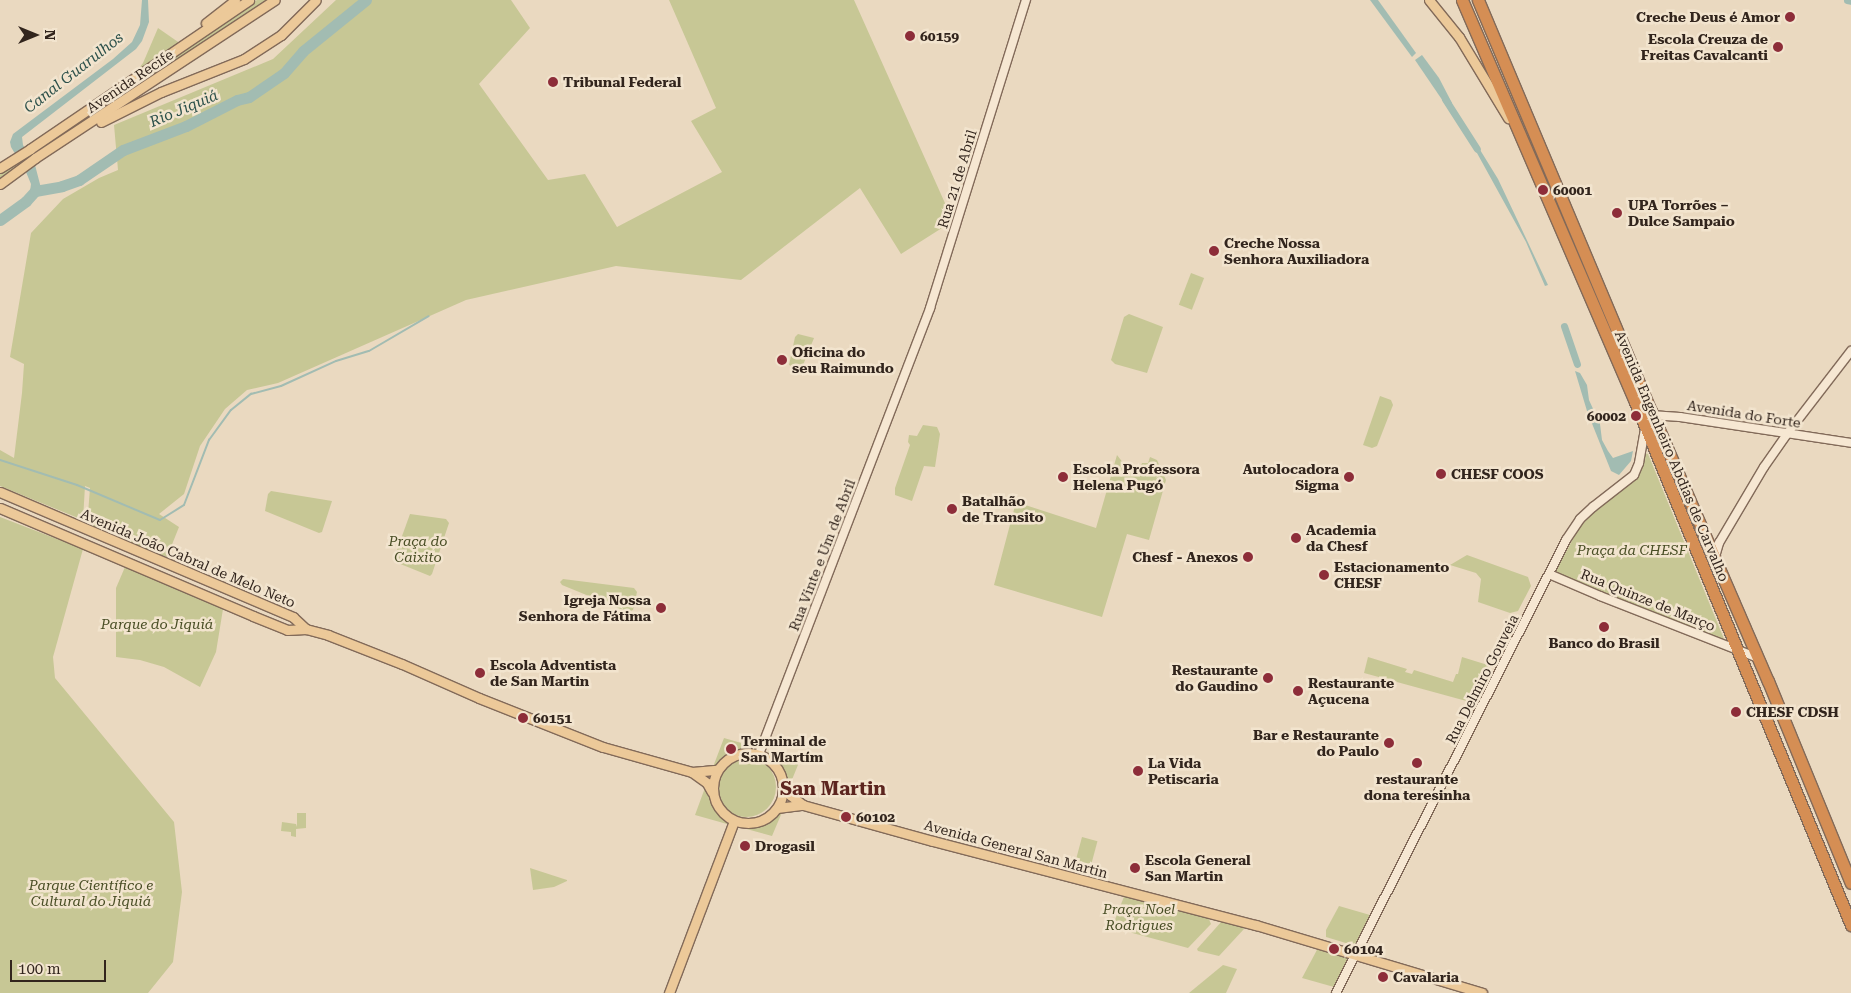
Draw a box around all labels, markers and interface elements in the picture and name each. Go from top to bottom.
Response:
place label: Creche Deus é Amor [1636,9,1780,25]
north arrow [10,10,60,60]
marker: Creche Deus é Amor [1784,11,1796,23]
place label: 60159 [920,28,959,44]
water label: Canal Guarulhos [21,29,127,117]
text: N [42,30,58,40]
marker: 60159 [904,30,916,42]
place label: Escola Creuza de Freitas Cavalcanti [1641,31,1768,64]
marker: Escola Creuza de Freitas Cavalcanti [1772,41,1784,53]
street label: Avenida Recife [83,46,177,116]
place label: Tribunal Federal [563,74,681,90]
marker: Tribunal Federal [547,76,559,88]
water label: Rio Jiquiá [147,87,221,131]
street label: Rua 21 de Abril [934,128,980,230]
place label: 60001 [1553,182,1592,198]
marker: 60001 [1537,184,1549,196]
place label: UPA Torrões – Dulce Sampaio [1628,197,1735,230]
marker: UPA Torrões – Dulce Sampaio [1610,206,1624,220]
place label: Creche Nossa Senhora Auxiliadora [1224,235,1369,268]
marker: Creche Nossa Senhora Auxiliadora [1208,245,1220,257]
street label: Avenida Engenheiro Abdias de Carvalho [1611,328,1733,584]
place label: Oficina do seu Raimundo [792,344,894,377]
marker: Oficina do seu Raimundo [776,354,788,366]
street label: Avenida do Forte [1686,397,1802,431]
place label: 60002 [1587,408,1626,424]
marker: 60002 [1630,410,1642,422]
place label: Escola Professora Helena Pugó [1073,461,1200,494]
place label: Autolocadora Sigma [1243,461,1339,494]
place label: CHESF COOS [1451,466,1544,482]
marker: CHESF COOS [1435,468,1447,480]
marker: Escola Professora Helena Pugó [1057,471,1069,483]
marker: Autolocadora Sigma [1343,471,1355,483]
street label: Rua Vinte e Um de Abril [785,477,859,633]
place label: Batalhão de Transito [962,493,1044,526]
marker: Batalhão de Transito [946,503,958,515]
street label: Avenida João Cabral de Melo Neto [78,505,298,611]
place label: Academia da Chesf [1306,522,1376,554]
marker: Academia da Chesf [1290,532,1302,544]
park label: Praça do Caixito [389,533,447,566]
park label: Praça da CHESF [1577,542,1687,558]
place label: Chesf - Anexos [1132,549,1238,565]
marker: Chesf - Anexos [1242,551,1254,563]
place label: Estacionamento CHESF [1334,559,1449,592]
street label: Rua Quinze de Março [1578,565,1718,635]
marker: Estacionamento CHESF [1318,569,1330,581]
place label: Igreja Nossa Senhora de Fátima [519,592,651,624]
marker: Igreja Nossa Senhora de Fátima [655,602,667,614]
street label: Rua Delmiro Gouveia [1442,611,1522,747]
park label: Parque do Jiquiá [101,616,213,632]
marker: Banco do Brasil [1598,621,1610,633]
place label: Banco do Brasil [1548,635,1660,651]
place label: Escola Adventista de San Martin [490,657,616,690]
place label: Restaurante do Gaudino [1172,662,1258,694]
marker: Escola Adventista de San Martin [474,667,486,679]
marker: Restaurante do Gaudino [1262,672,1274,684]
place label: Restaurante Açucena [1308,675,1394,708]
marker: Restaurante Açucena [1292,685,1304,697]
place label: CHESF CDSH [1746,704,1839,720]
marker: CHESF CDSH [1730,706,1742,718]
place label: 60151 [533,710,572,726]
marker: 60151 [517,712,529,724]
place label: Bar e Restaurante do Paulo [1253,727,1379,760]
place label: Terminal de San Martím [741,733,826,766]
marker: Bar e Restaurante do Paulo [1383,737,1395,749]
marker: Terminal de San Martím [725,743,737,755]
place label: La Vida Petiscaria [1148,755,1219,788]
marker: restaurante dona teresinha [1411,757,1423,769]
marker: La Vida Petiscaria [1132,765,1144,777]
place label: restaurante dona teresinha [1364,771,1470,804]
district label: San Martin [780,778,886,800]
place label: 60102 [856,809,895,825]
marker: 60102 [840,811,852,823]
street label: Avenida General San Martin [922,816,1110,882]
place label: Drogasil [755,838,815,854]
marker: Drogasil [739,840,751,852]
place label: Escola General San Martin [1145,852,1251,884]
marker: Escola General San Martin [1129,862,1141,874]
park label: Parque Científico e Cultural do Jiquiá [29,877,153,910]
park label: Praça Noel Rodrigues [1103,901,1175,934]
place label: 60104 [1344,941,1383,957]
marker: 60104 [1328,943,1340,955]
scale bar [12,950,109,982]
text: 100 m [18,960,61,978]
place label: Cavalaria [1393,969,1459,985]
marker: Cavalaria [1377,971,1389,983]

